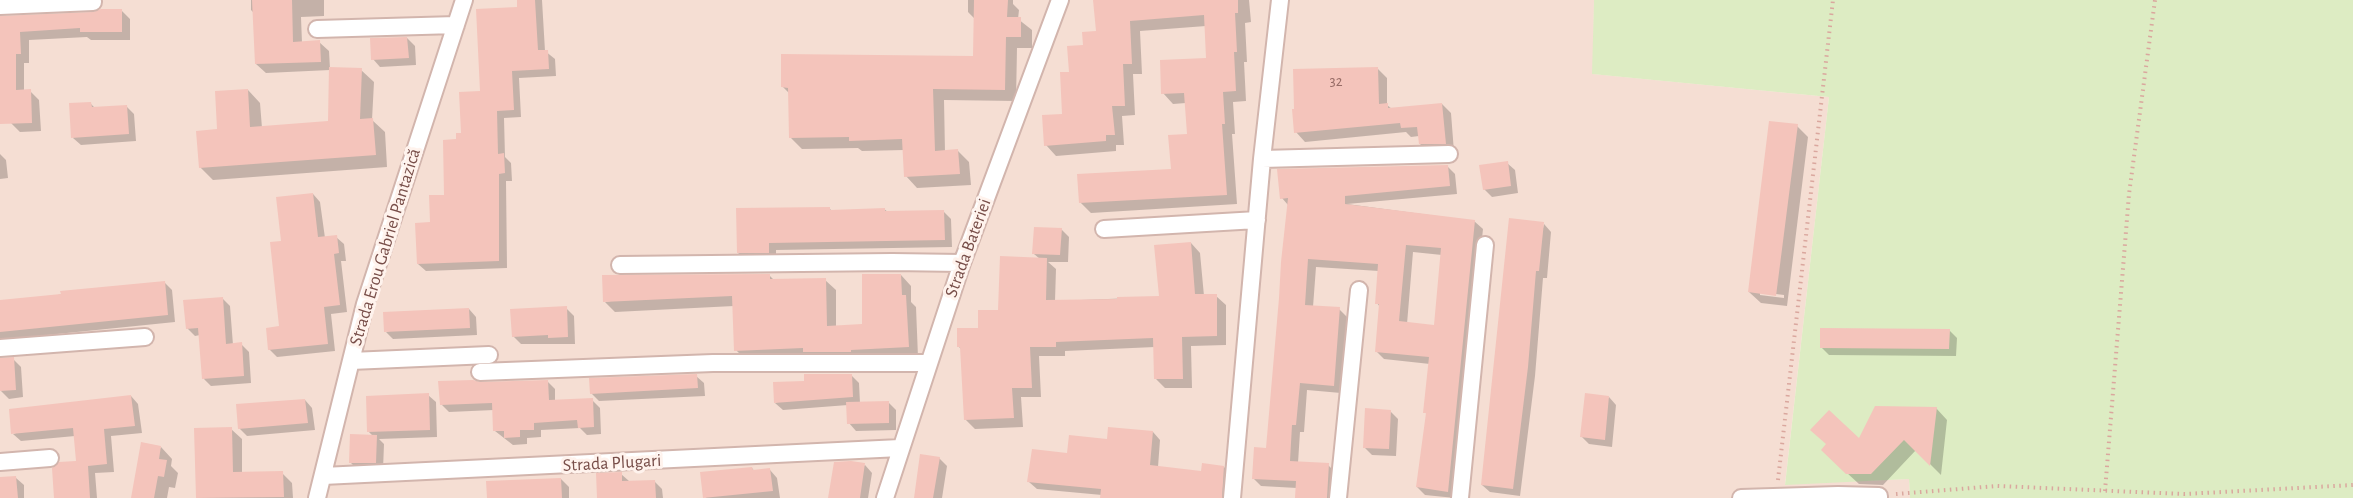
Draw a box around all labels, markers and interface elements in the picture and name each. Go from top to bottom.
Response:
house number: 32 [1329,72,1343,90]
street label: Strada Erou Gabriel Pantazică [345,146,425,348]
street label: Strada Bateriei [940,196,996,300]
street label: Strada Plugari [562,450,662,476]

